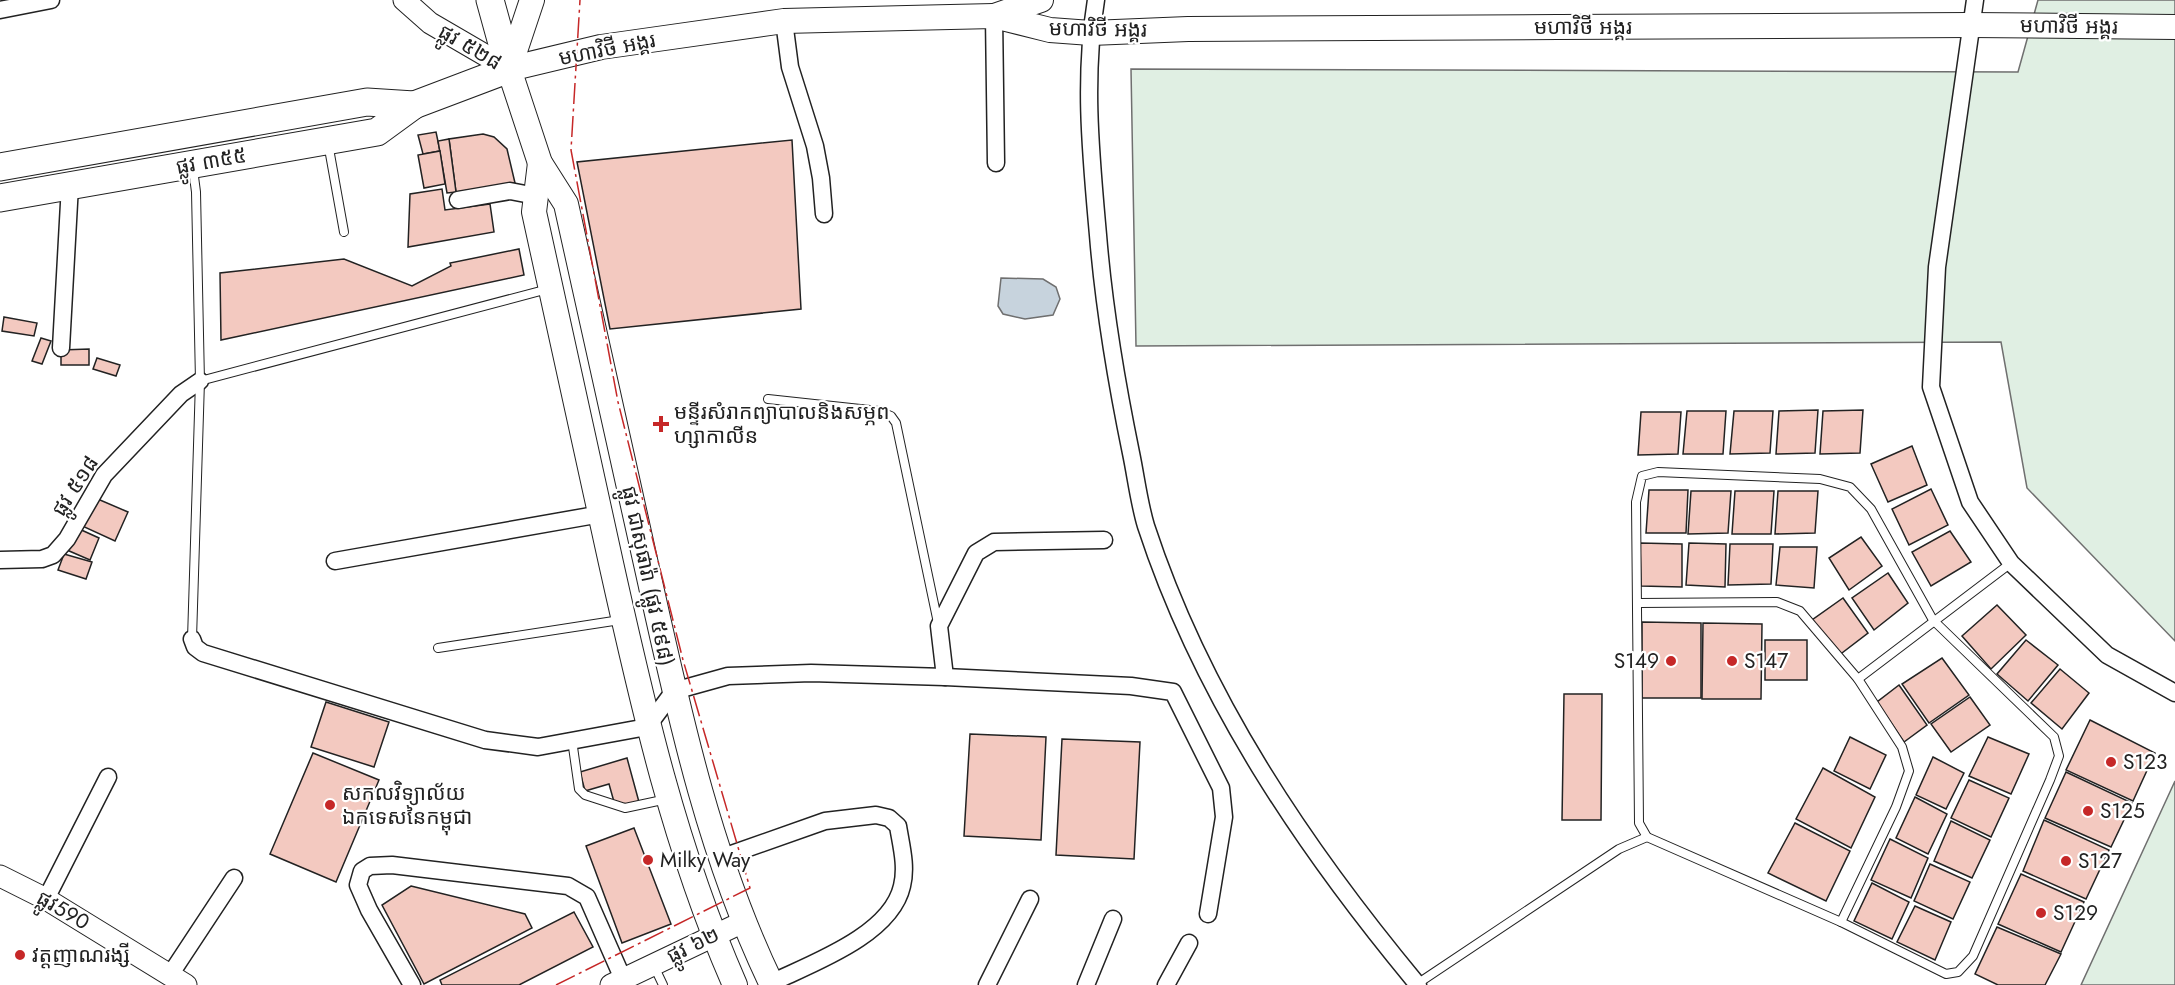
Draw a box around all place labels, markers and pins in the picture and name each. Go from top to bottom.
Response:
place label: មន្ទីរសំរាកព្យាបាលនិងសម្ភព ហ្សាកាលីន [674,397,890,451]
marker: មន្ទីរសំរាកព្យាបាលនិងសម្ភព ហ្សាកាលីន [652,415,670,433]
place label: S149 [1614,646,1659,676]
place label: S147 [1744,646,1788,676]
marker: S149 [1664,654,1678,668]
marker: S147 [1725,654,1739,668]
place label: S123 [2123,747,2167,777]
marker: S123 [2104,755,2118,769]
place label: សកលវិទ្យាល័យ ឯកទេសនៃកម្ពុជា [342,778,472,836]
place label: S125 [2100,796,2145,826]
marker: សកលវិទ្យាល័យ ឯកទេសនៃកម្ពុជា [323,798,337,812]
marker: S125 [2081,804,2095,818]
place label: Milky Way [660,845,751,875]
place label: S127 [2078,846,2122,876]
marker: Milky Way [641,853,655,867]
marker: S127 [2059,854,2073,868]
place label: S129 [2053,898,2098,928]
marker: S129 [2034,906,2048,920]
place label: វត្តញាណរង្សី [32,940,130,970]
marker: វត្តញាណរង្សី [13,948,27,962]

